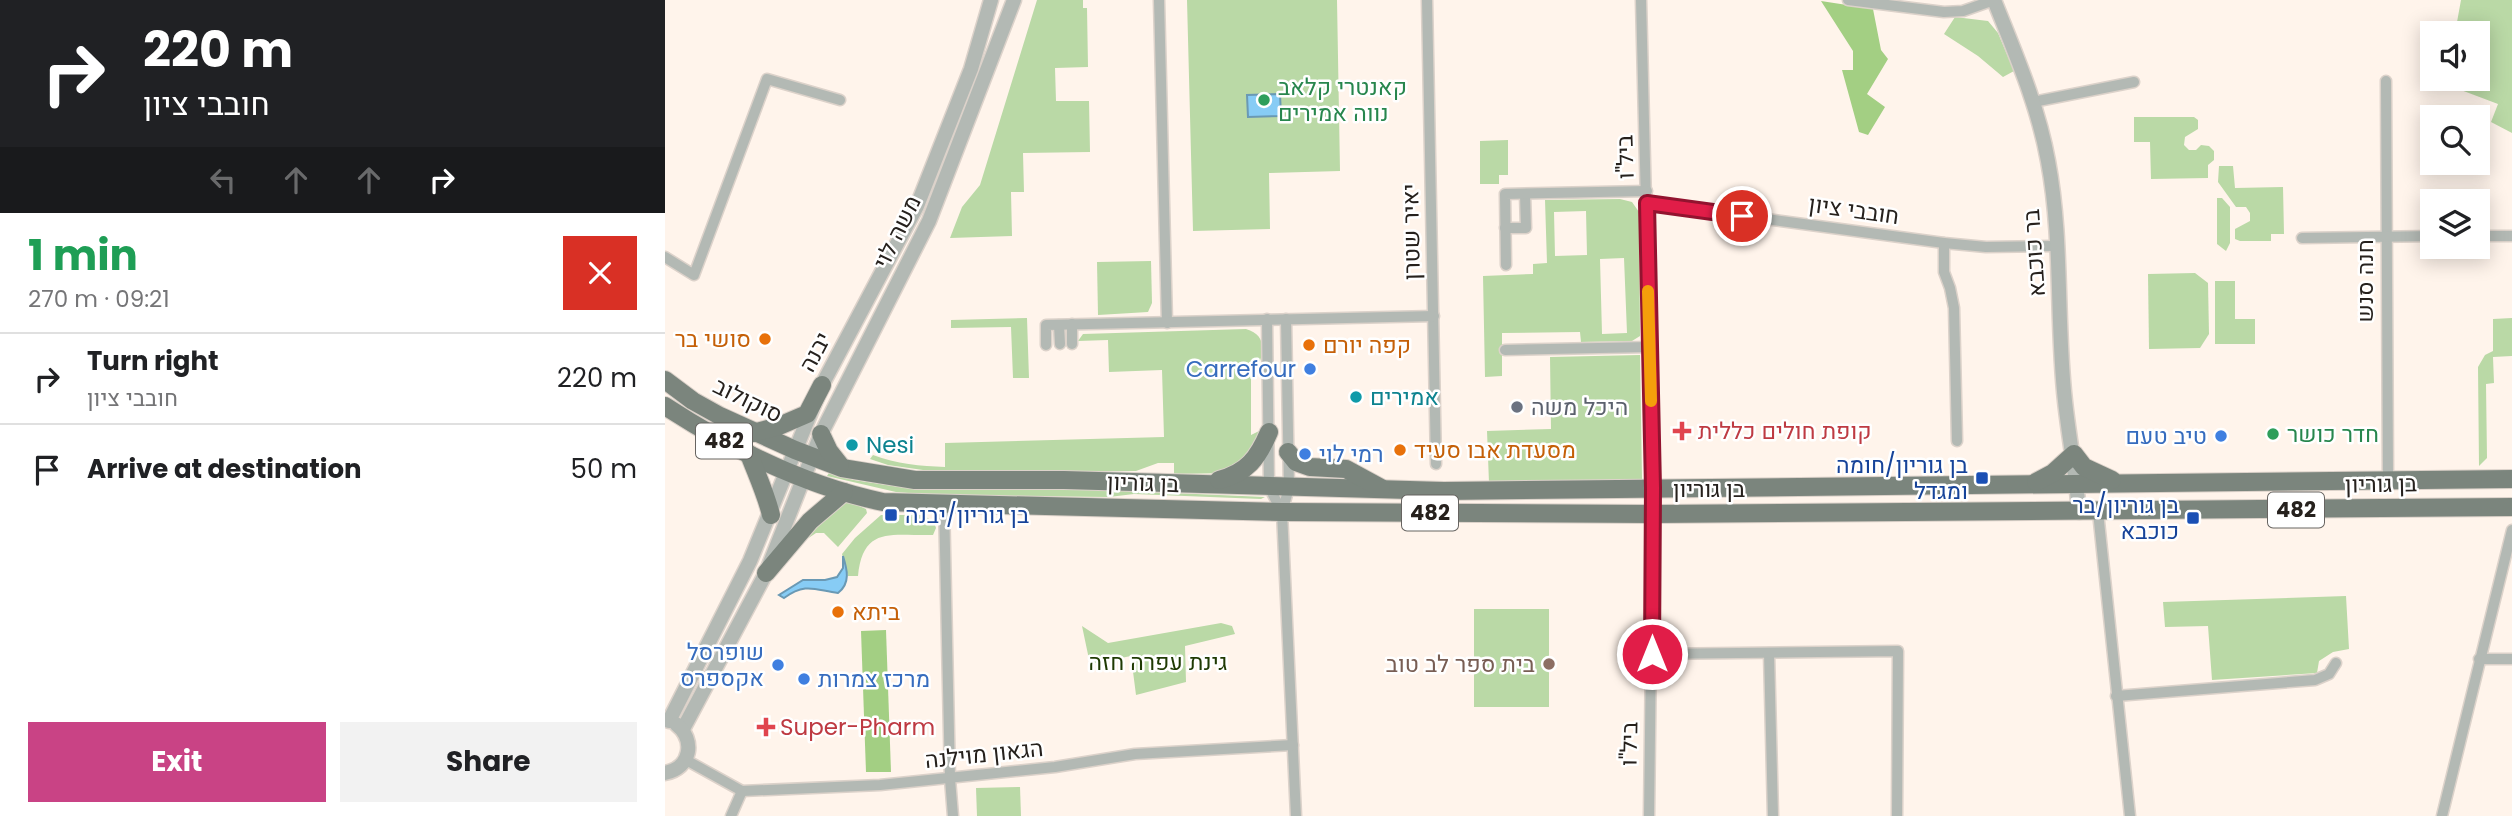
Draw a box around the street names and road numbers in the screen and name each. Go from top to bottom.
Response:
street label: ביל"ו [1608,134,1642,180]
street label: יאיר שטרן [1394,184,1428,280]
street label: חובבי ציון [1807,188,1901,232]
street label: משה לוי [866,190,928,274]
street label: בר כוכבא [2015,208,2053,298]
street label: חנה סנש [2349,239,2381,323]
street label: יבנה [791,326,839,378]
street label: סוקולוב [708,370,788,430]
road number: 482 [696,424,752,458]
street label: בן גוריון [1106,466,1180,500]
street label: בן גוריון [2345,467,2417,501]
street label: בן גוריון [1673,473,1745,505]
road number: 482 [2268,492,2324,528]
road number: 482 [1402,496,1458,530]
street label: ביל"ו [1613,722,1645,766]
street label: הגאון מוילנה [923,732,1045,776]

